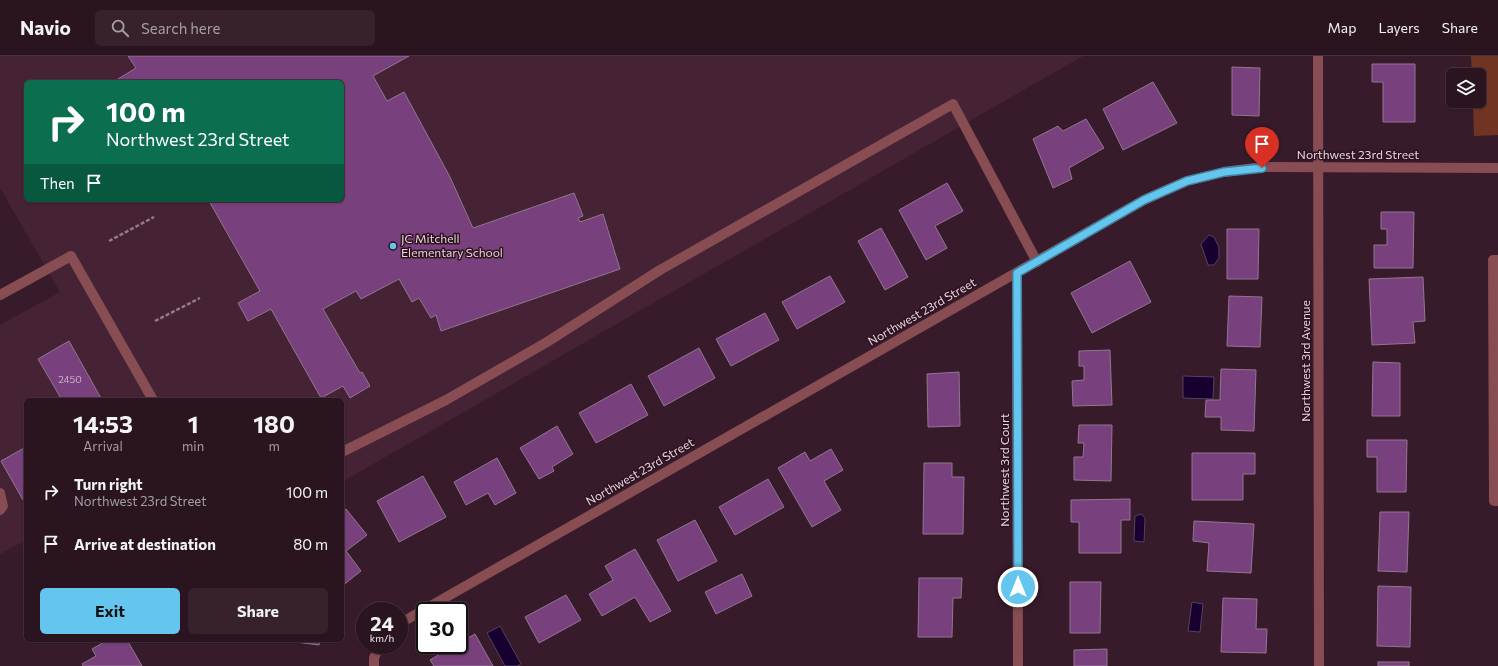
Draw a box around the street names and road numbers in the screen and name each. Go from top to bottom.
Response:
street label: Northwest 23rd Street [1297,147,1419,161]
street label: Northwest 23rd Street [865,274,978,348]
street label: Northwest 3rd Avenue [1298,300,1312,422]
street label: Northwest 3rd Court [997,413,1011,527]
street label: Northwest 23rd Street [583,434,696,508]

